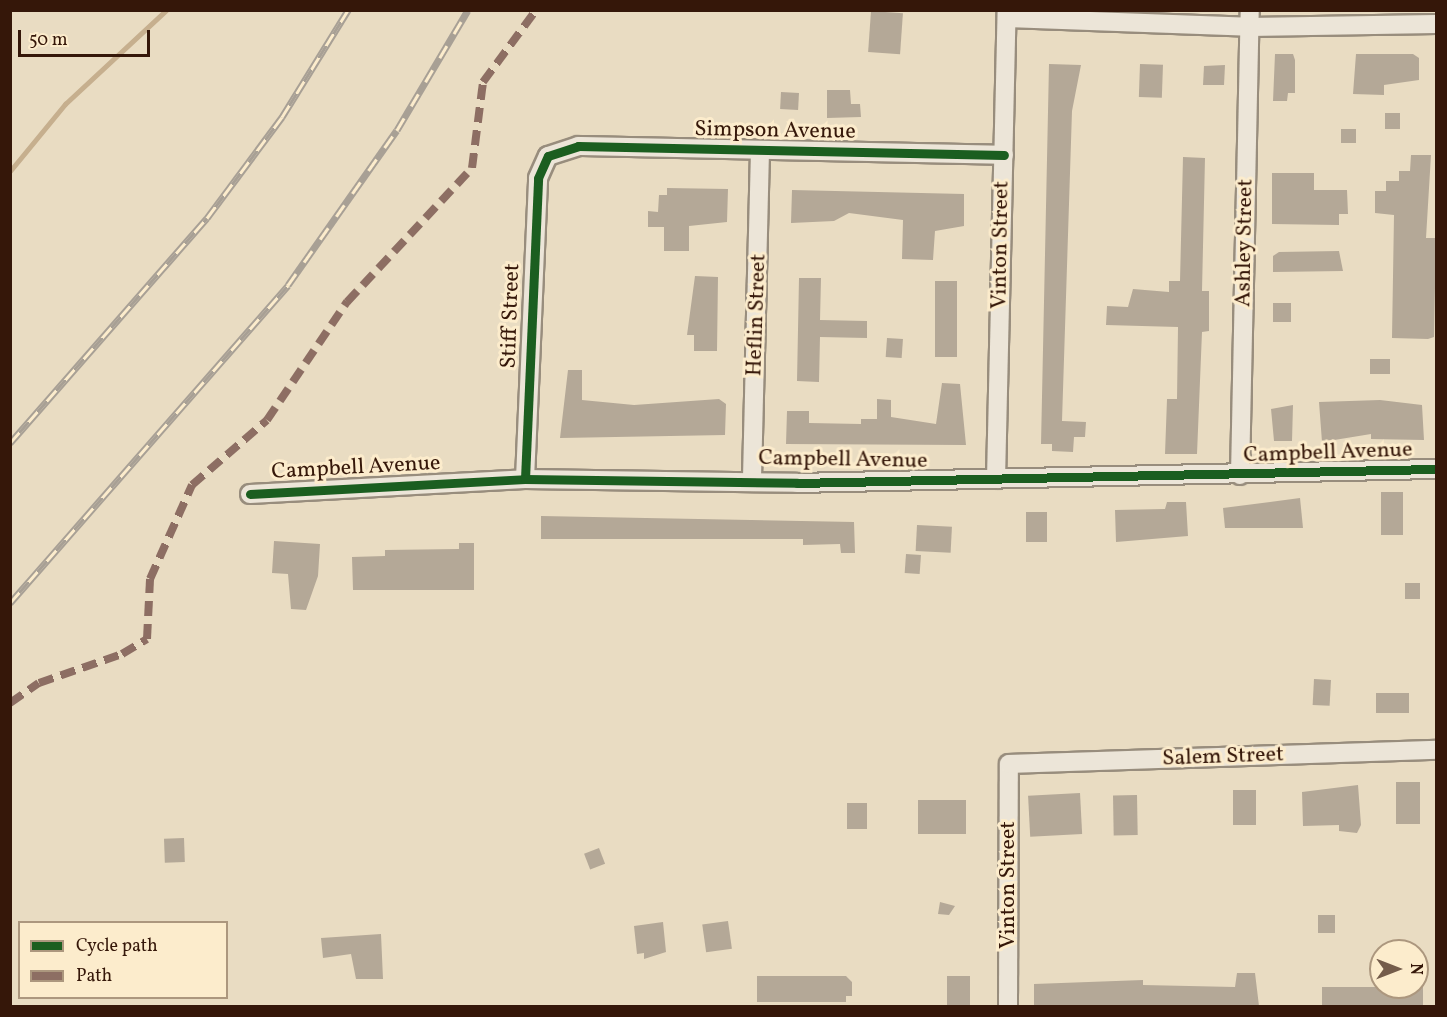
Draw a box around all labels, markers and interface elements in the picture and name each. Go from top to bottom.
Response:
scale bar [21,18,153,56]
text: 50 m [29,28,68,53]
street label: Simpson Avenue [694,116,856,146]
street label: Ashley Street [1231,178,1259,308]
street label: Vinton Street [987,181,1015,309]
street label: Heflin Street [742,253,772,377]
street label: Stiff Street [496,264,526,368]
street label: Campbell Avenue [1243,437,1413,469]
street label: Campbell Avenue [758,445,928,475]
street label: Campbell Avenue [271,450,441,486]
street label: Salem Street [1162,742,1284,772]
street label: Vinton Street [996,821,1022,949]
legend [18,921,228,999]
text: Cycle path [76,934,158,959]
north arrow [1369,939,1429,999]
text: N [1404,963,1426,975]
text: Path [76,964,112,989]

